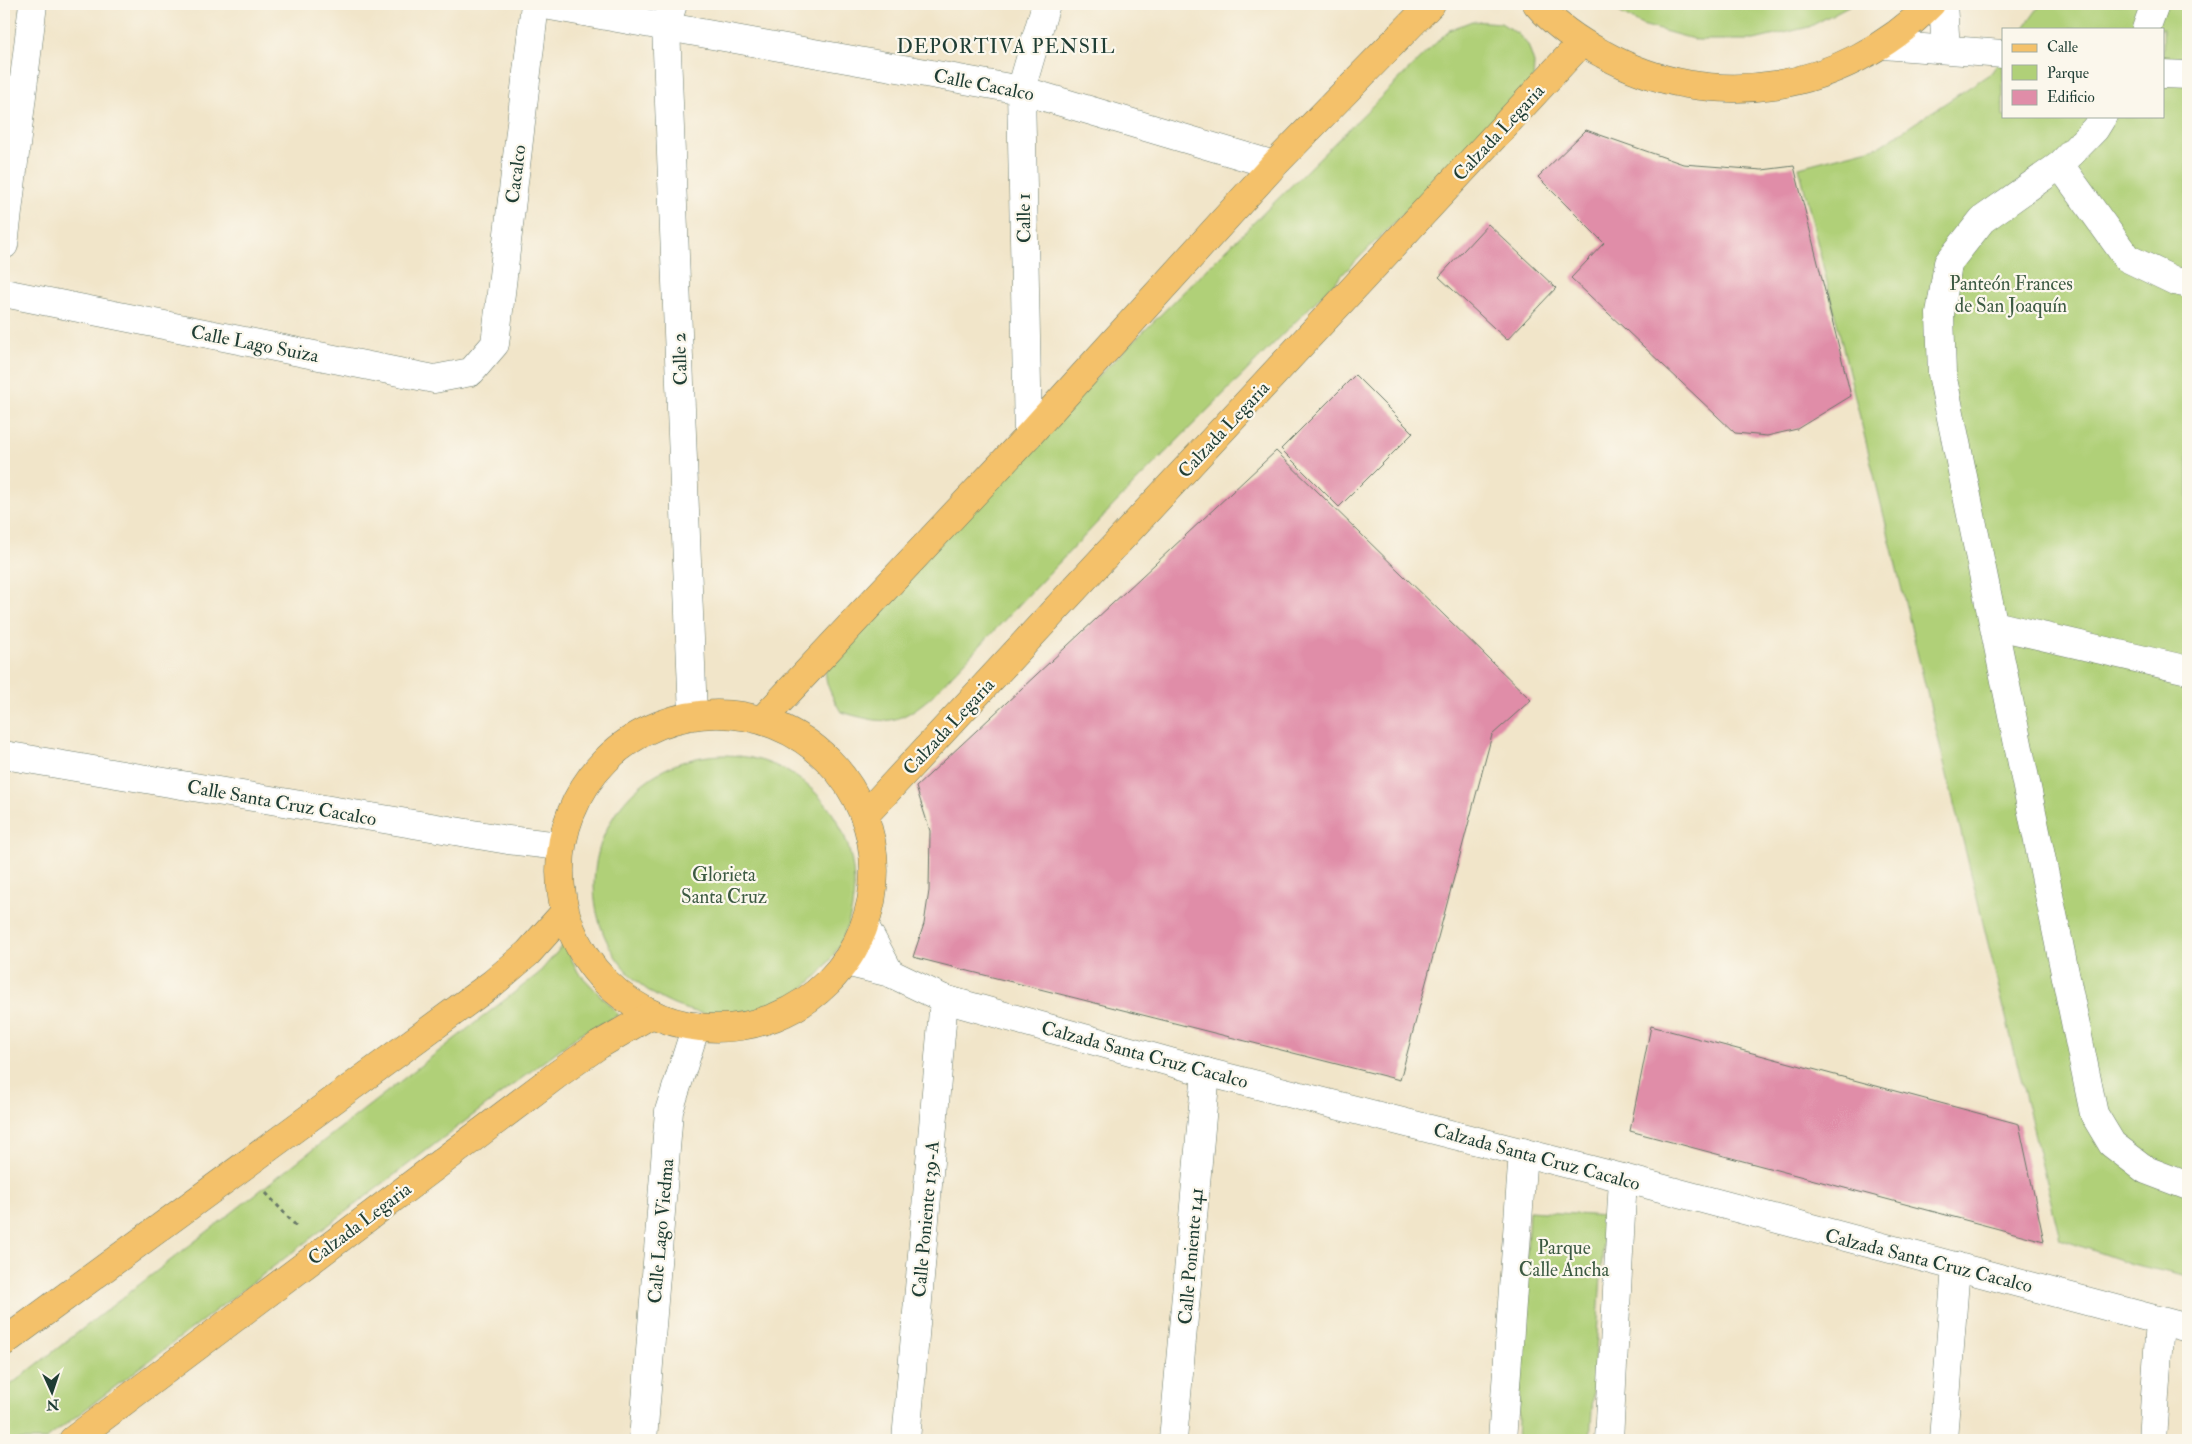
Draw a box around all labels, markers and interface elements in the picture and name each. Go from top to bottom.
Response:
legend [2002,28,2164,118]
district label: DEPORTIVA PENSIL [897,34,1115,59]
text: Calle [2047,38,2078,57]
street label: Calle Cacalco [932,63,1036,106]
text: Parque [2047,64,2089,83]
street label: Calzada Legaria [1448,79,1550,186]
text: Edificio [2047,88,2095,107]
street label: Cacalco [501,144,531,205]
street label: Calle 1 [1012,193,1036,243]
park label: Panteón Frances de San Joaquín [1949,272,2073,318]
street label: Calle Lago Suiza [189,320,321,368]
street label: Calle 2 [667,332,693,386]
street label: Calzada Legaria [1173,376,1275,483]
street label: Calzada Legaria [898,673,1000,780]
street label: Calle Santa Cruz Cacalco [185,775,378,831]
park label: Glorieta Santa Cruz [681,863,767,909]
street label: Calzada Santa Cruz Cacalco [1039,1016,1251,1094]
street label: Calzada Santa Cruz Cacalco [1431,1118,1643,1196]
street label: Calle Poniente 139-A [907,1140,945,1299]
street label: Calle Lago Viedma [643,1157,679,1305]
street label: Calzada Legaria [303,1177,416,1271]
street label: Calle Poniente 141 [1173,1187,1209,1326]
street label: Calzada Santa Cruz Cacalco [1822,1224,2035,1298]
park label: Parque Calle Ancha [1519,1236,1609,1282]
north arrow [28,1366,78,1416]
text: N [45,1396,60,1413]

